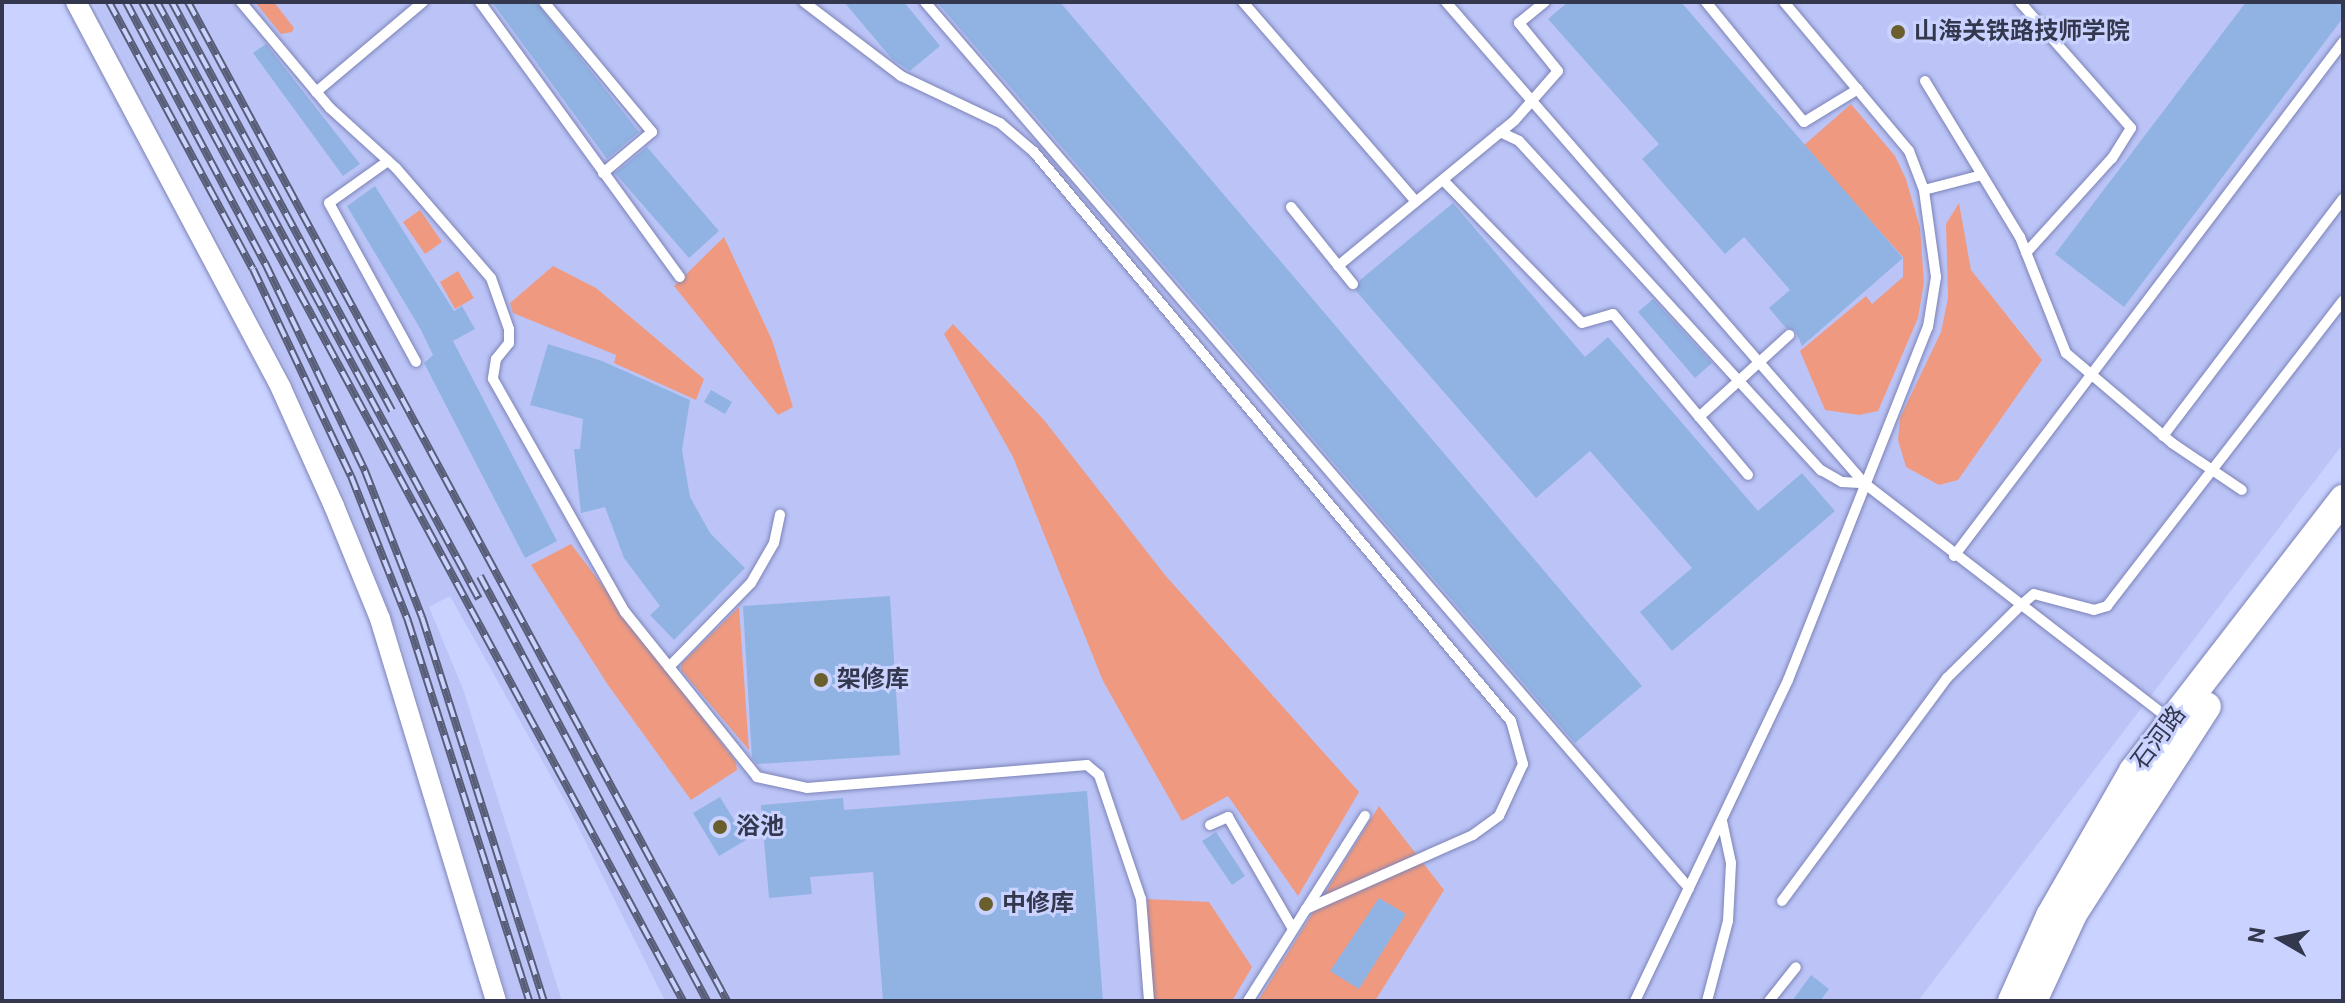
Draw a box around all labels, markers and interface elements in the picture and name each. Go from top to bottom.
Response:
place label: 山海关铁路技师学院 [1914,18,2130,46]
marker: 山海关铁路技师学院 [1889,23,1907,41]
place label: 架修库 [837,666,909,694]
marker: 架修库 [812,671,830,689]
street label: 石河路 [2126,701,2192,775]
place label: 浴池 [736,813,784,841]
marker: 浴池 [711,818,729,836]
place label: 中修库 [1002,890,1074,918]
marker: 中修库 [977,895,995,913]
north arrow [2241,899,2321,979]
text: N [2243,926,2270,945]

